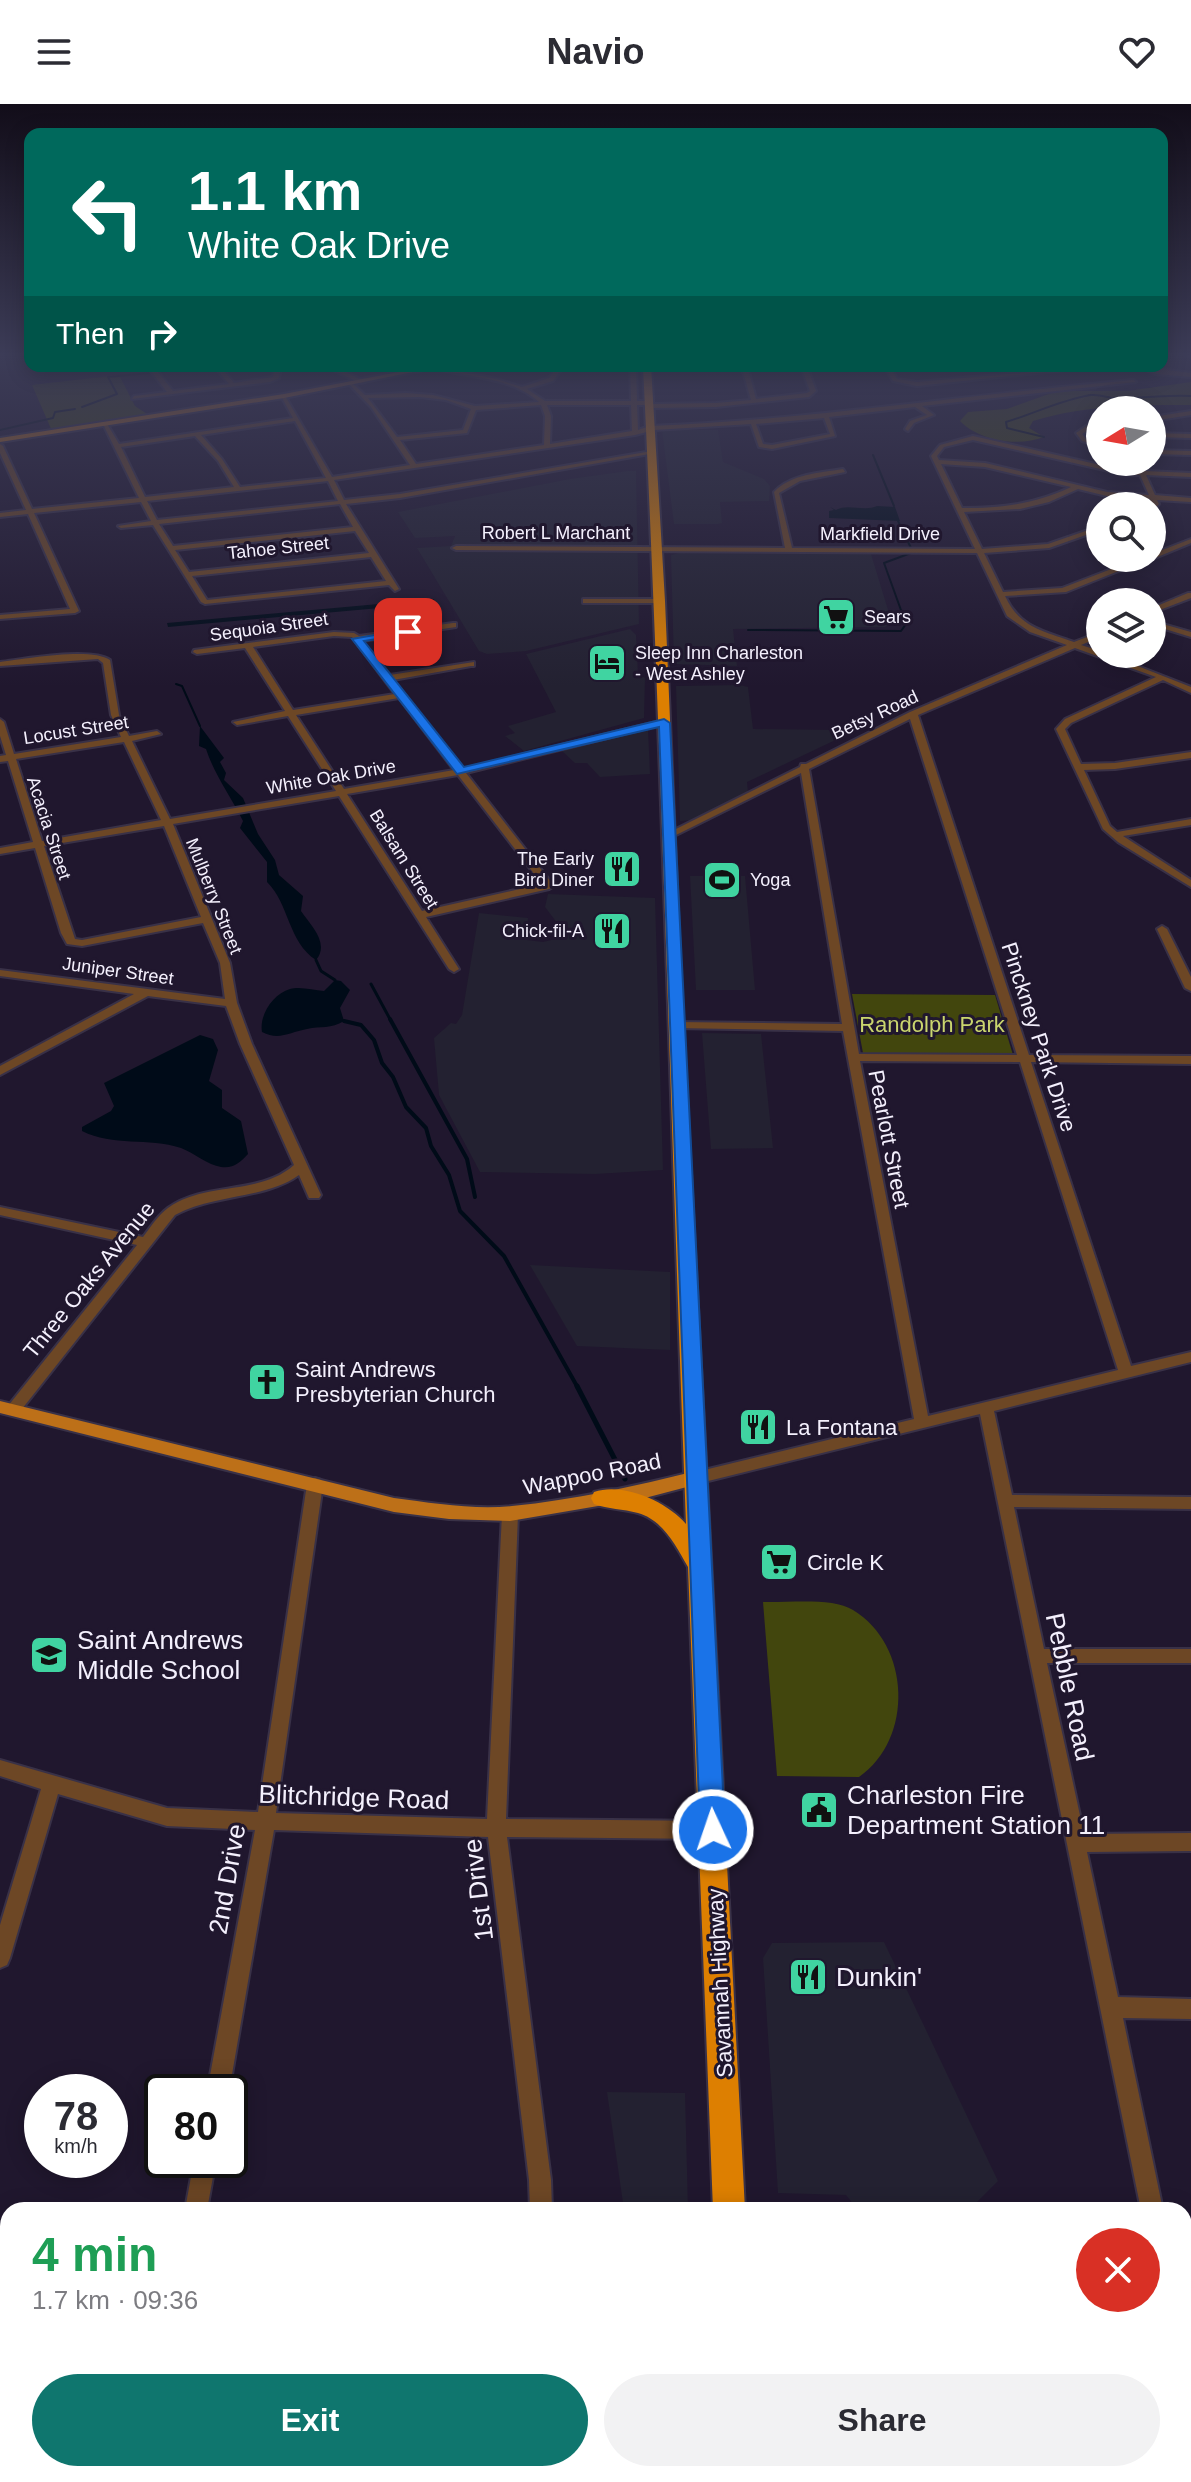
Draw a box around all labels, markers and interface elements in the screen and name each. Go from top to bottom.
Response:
icon: menu [32,30,76,74]
icon: heart [1115,30,1159,74]
text: Navio [546,31,645,72]
text: 1.1 km [188,159,362,222]
icon: left [56,160,160,264]
text: White Oak Drive [188,225,450,266]
icon: right [140,312,184,356]
text: Then [56,317,124,350]
north arrow [1086,396,1166,476]
map controls [1086,396,1166,668]
button: search [1086,492,1166,572]
street label: Robert L Marchant [482,523,630,543]
street label: Markfield Drive [820,524,940,544]
street label: Tahoe Street [226,533,330,563]
button: layers [1086,588,1166,668]
supermarket icon: Sears [815,596,857,638]
pin [374,598,442,666]
place label: Sears [864,607,911,627]
street label: Sequoia Street [209,609,329,645]
icon: arrive [386,610,430,654]
hotel icon: Sleep Inn Charleston - West Ashley [586,642,628,684]
place label: Sleep Inn Charleston - West Ashley [635,643,803,684]
street label: Betsy Road [829,686,921,744]
street label: Locust Street [22,712,130,748]
street label: White Oak Drive [265,756,397,798]
street label: Acacia Street [23,774,75,882]
street label: Balsam Street [366,806,442,912]
street label: Mulberry Street [182,835,246,957]
restaurant icon: The Early Bird Diner [601,848,643,890]
place label: The Early Bird Diner [514,849,594,890]
sports icon: Yoga [701,859,743,901]
place label: Yoga [750,870,791,890]
restaurant icon: Chick-fil-A [591,910,633,952]
place label: Chick-fil-A [502,921,584,941]
street label: Pinckney Park Drive [997,939,1081,1135]
street label: Juniper Street [61,953,175,989]
park label: Randolph Park [859,1012,1006,1037]
street label: Pearlott Street [863,1068,915,1210]
street label: Three Oaks Avenue [18,1197,160,1363]
place label: Saint Andrews Presbyterian Church [295,1357,496,1407]
church icon: Saint Andrews Presbyterian Church [246,1361,288,1403]
restaurant icon: La Fontana [737,1406,779,1448]
place label: La Fontana [786,1415,898,1440]
street label: Wappoo Road [521,1448,663,1500]
supermarket icon: Circle K [758,1541,800,1583]
place label: Circle K [807,1550,884,1575]
street label: Pebble Road [1040,1610,1100,1764]
place label: Saint Andrews Middle School [77,1625,243,1685]
school or university icon: Saint Andrews Middle School [28,1634,70,1676]
street label: Blitchridge Road [258,1779,450,1815]
place label: Charleston Fire Department Station 11 [847,1780,1105,1840]
position arrow [671,1788,755,1872]
public building icon: Charleston Fire Department Station 11 [798,1789,840,1831]
street label: 2nd Drive [203,1822,251,1936]
street label: 1st Drive [457,1837,499,1943]
street label: Savannah Highway [703,1888,737,2078]
restaurant icon: Dunkin' [787,1956,829,1998]
place label: Dunkin' [836,1962,922,1992]
speed limit sign: 80 [144,2074,248,2178]
text: 78 [54,2094,98,2138]
text: km/h [54,2135,98,2157]
text: 4 min [32,2228,157,2281]
button: close [1076,2228,1160,2312]
text: 1.7 km · 09:36 [32,2285,198,2315]
button: Exit [32,2374,588,2466]
button: Share [604,2374,1160,2466]

